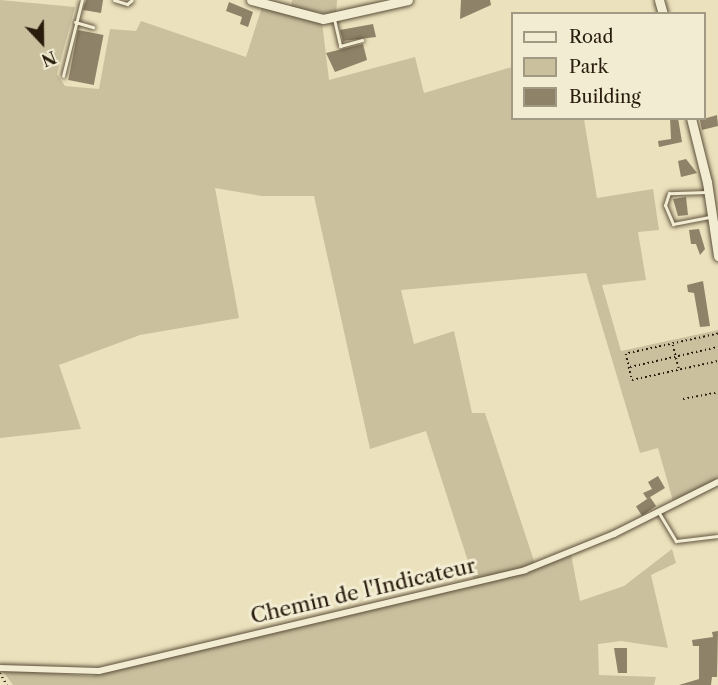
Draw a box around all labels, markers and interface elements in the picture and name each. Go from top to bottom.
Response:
north arrow [12,12,72,72]
legend [511,12,706,120]
text: Road [569,26,614,48]
text: N [39,47,59,71]
text: Park [569,56,608,78]
text: Building [569,86,641,108]
street label: Chemin de l'Indicateur [248,553,478,629]

